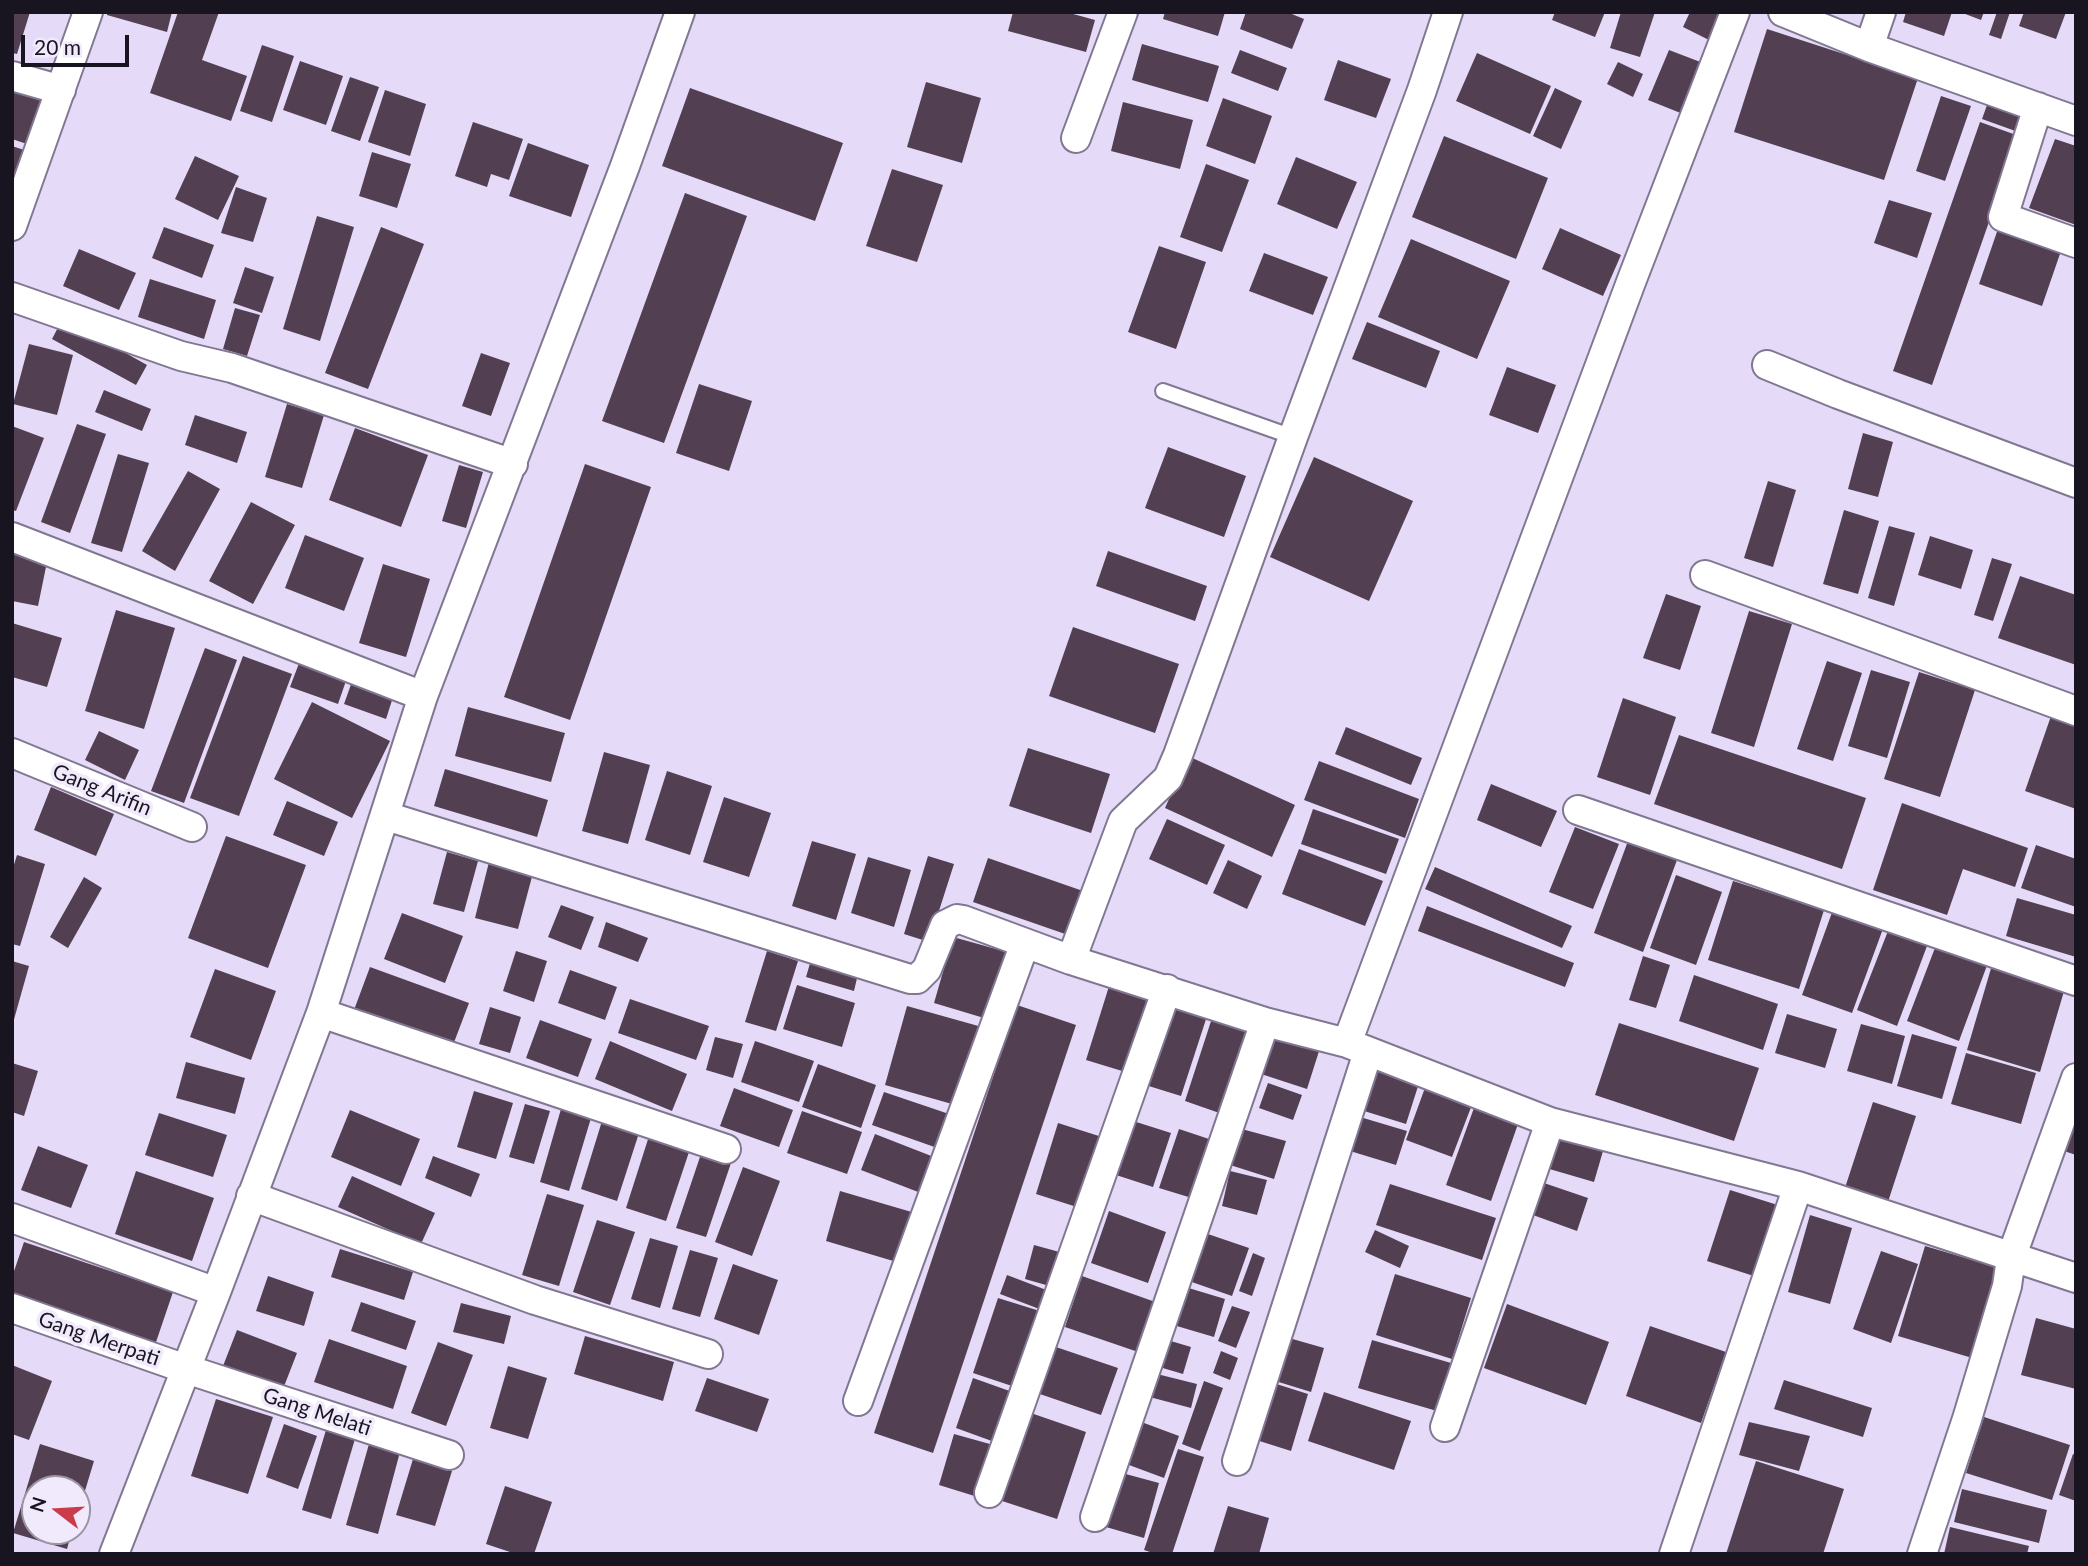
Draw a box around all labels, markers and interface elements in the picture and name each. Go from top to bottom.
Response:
scale bar [24,21,133,65]
text: 20 m [34,34,81,59]
street label: Gang Arifin [49,759,155,821]
street label: Gang Merpati [35,1306,163,1372]
street label: Gang Melati [260,1383,374,1441]
north arrow [21,1475,91,1545]
text: N [24,1494,50,1515]

